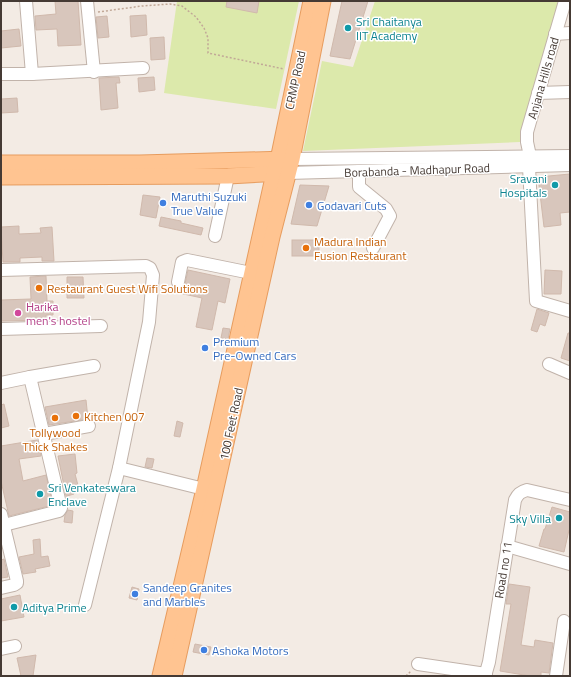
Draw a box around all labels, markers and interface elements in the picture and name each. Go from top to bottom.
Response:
place label: Sri Chaitanya IIT Academy [356,12,422,45]
marker: Sri Chaitanya IIT Academy [343,23,353,33]
street label: Anjana Hills road [522,35,564,121]
street label: CRMP Road [279,49,311,111]
street label: Borabanda - Madhapur Road [344,158,490,182]
place label: Sravani Hospitals [500,169,547,202]
marker: Sravani Hospitals [550,180,560,190]
place label: Maruthi Suzuki True Value [171,187,247,220]
place label: Godavari Cuts [317,196,387,215]
marker: Maruthi Suzuki True Value [158,198,168,208]
marker: Godavari Cuts [304,200,314,210]
place label: Madura Indian Fusion Restaurant [314,232,407,265]
marker: Madura Indian Fusion Restaurant [301,243,311,253]
place label: Restaurant Guest Wifi Solutions [47,279,208,298]
marker: Restaurant Guest Wifi Solutions [34,283,44,293]
place label: Harika men's hostel [26,297,90,330]
marker: Harika men's hostel [13,308,23,318]
place label: Premium Pre-Owned Cars [213,332,297,365]
marker: Premium Pre-Owned Cars [200,343,210,353]
street label: 100 Feet Road [214,386,248,462]
place label: Kitchen 007 [84,407,145,426]
marker: Kitchen 007 [71,411,81,421]
marker: Tollywood Thick Shakes [50,413,60,423]
place label: Tollywood Thick Shakes [22,423,88,456]
place label: Sri Venkateswara Enclave [48,478,136,511]
marker: Sri Venkateswara Enclave [35,489,45,499]
place label: Sky Villa [509,509,551,528]
marker: Sky Villa [554,513,564,523]
street label: Road no 11 [489,540,517,600]
place label: Sandeep Granites and Marbles [143,578,232,611]
marker: Sandeep Granites and Marbles [130,589,140,599]
place label: Aditya Prime [22,598,87,617]
marker: Aditya Prime [9,602,19,612]
place label: Ashoka Motors [212,641,289,660]
marker: Ashoka Motors [199,645,209,655]

